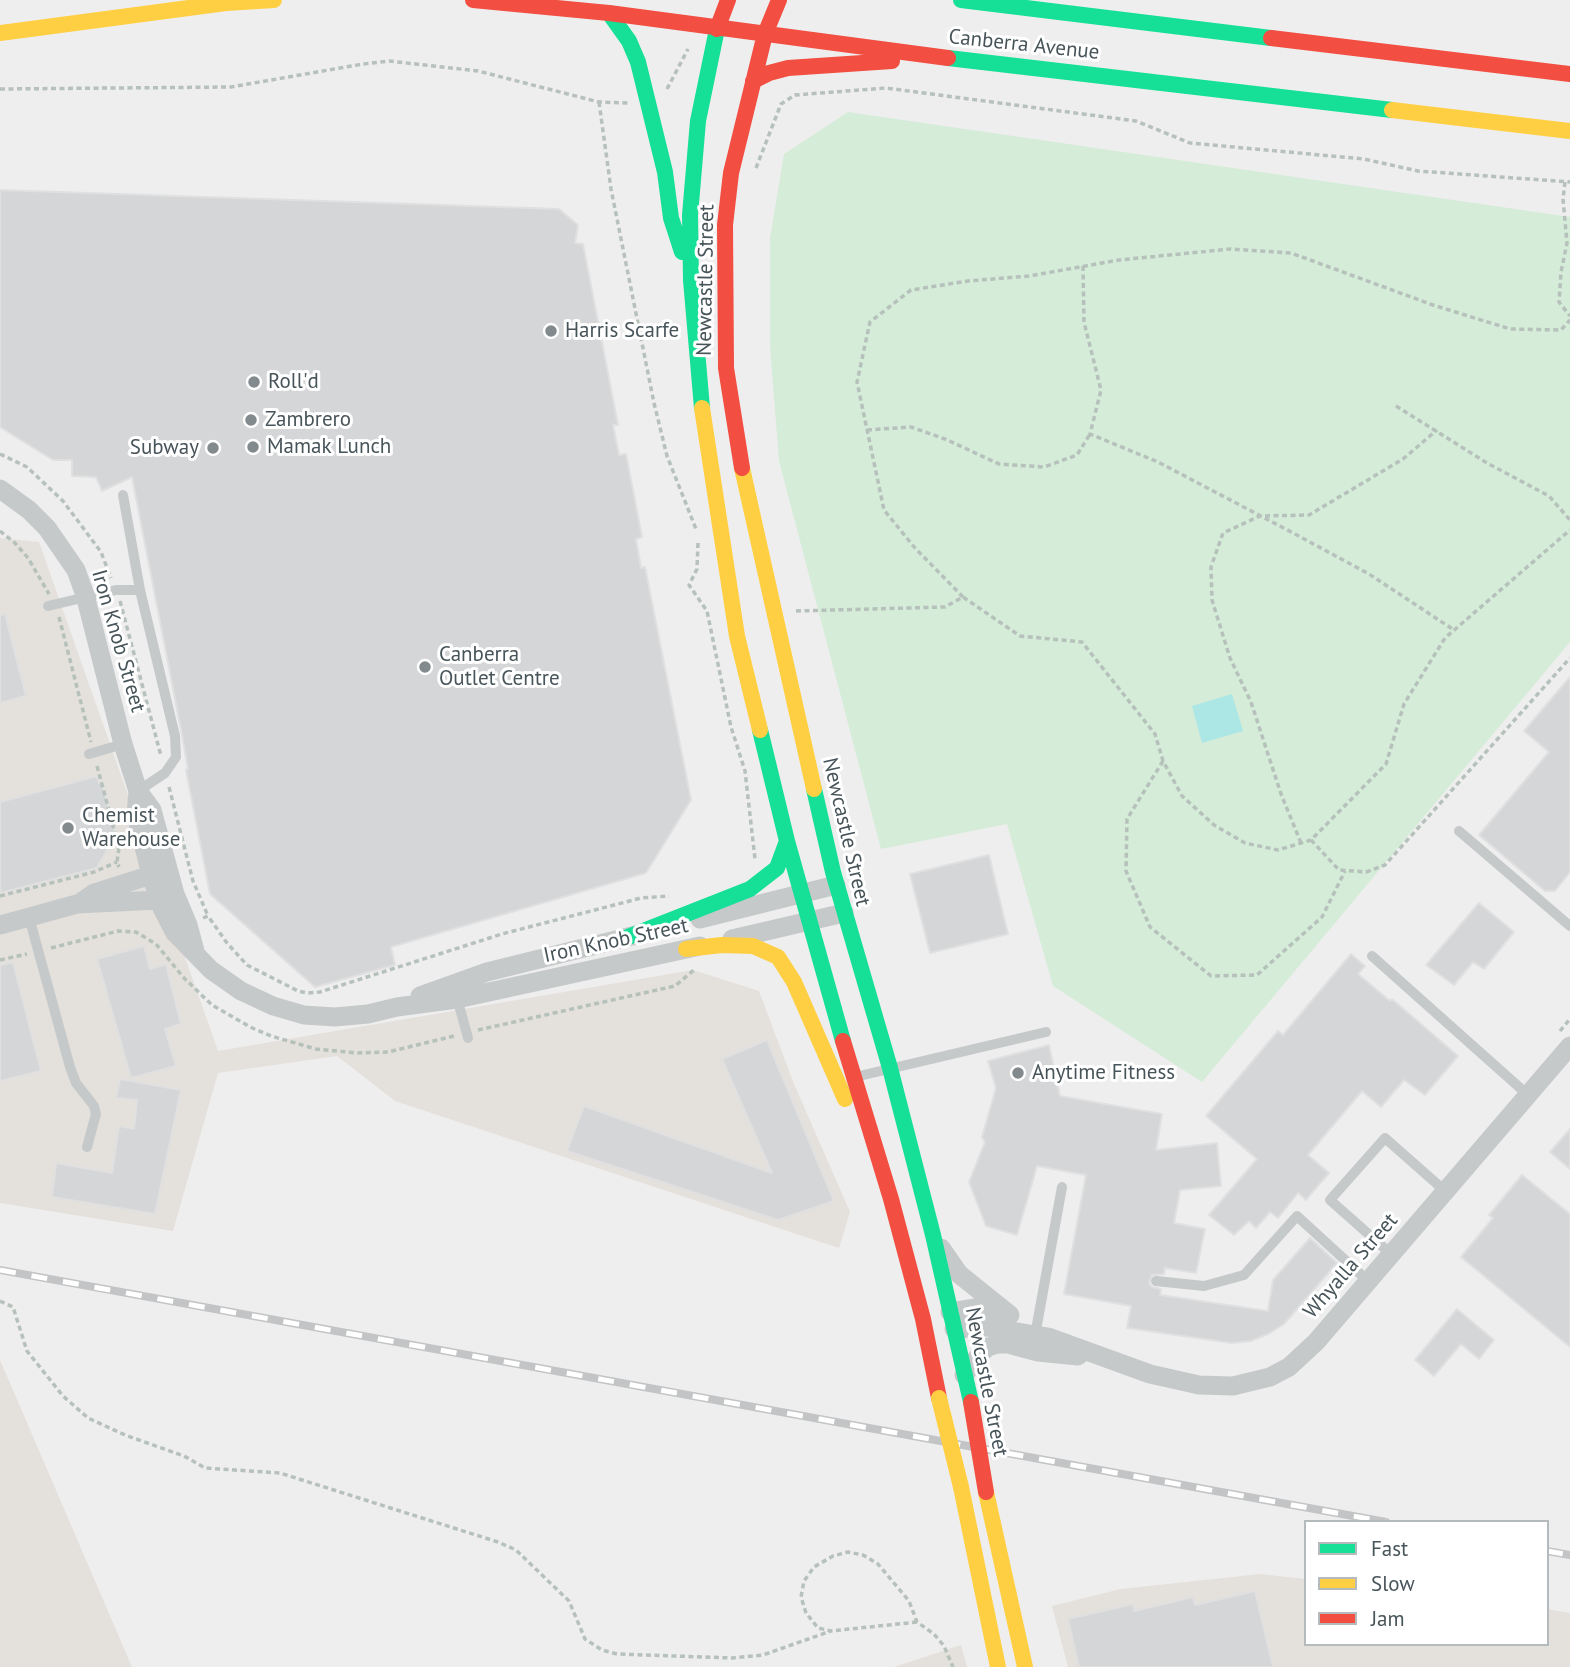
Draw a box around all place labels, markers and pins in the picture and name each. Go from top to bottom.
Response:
place label: Harris Scarfe [565,318,679,344]
marker: Harris Scarfe [543,323,559,339]
place label: Roll'd [268,369,319,395]
marker: Roll'd [246,374,262,390]
place label: Zambrero [265,407,351,433]
marker: Zambrero [243,412,259,428]
place label: Mamak Lunch [267,434,391,460]
place label: Subway [130,435,199,461]
marker: Mamak Lunch [245,439,261,455]
marker: Subway [205,440,221,456]
place label: Canberra Outlet Centre [439,642,560,692]
marker: Canberra Outlet Centre [417,659,433,675]
place label: Chemist Warehouse [82,803,180,853]
marker: Chemist Warehouse [60,820,76,836]
place label: Anytime Fitness [1032,1060,1175,1086]
marker: Anytime Fitness [1010,1065,1026,1081]

